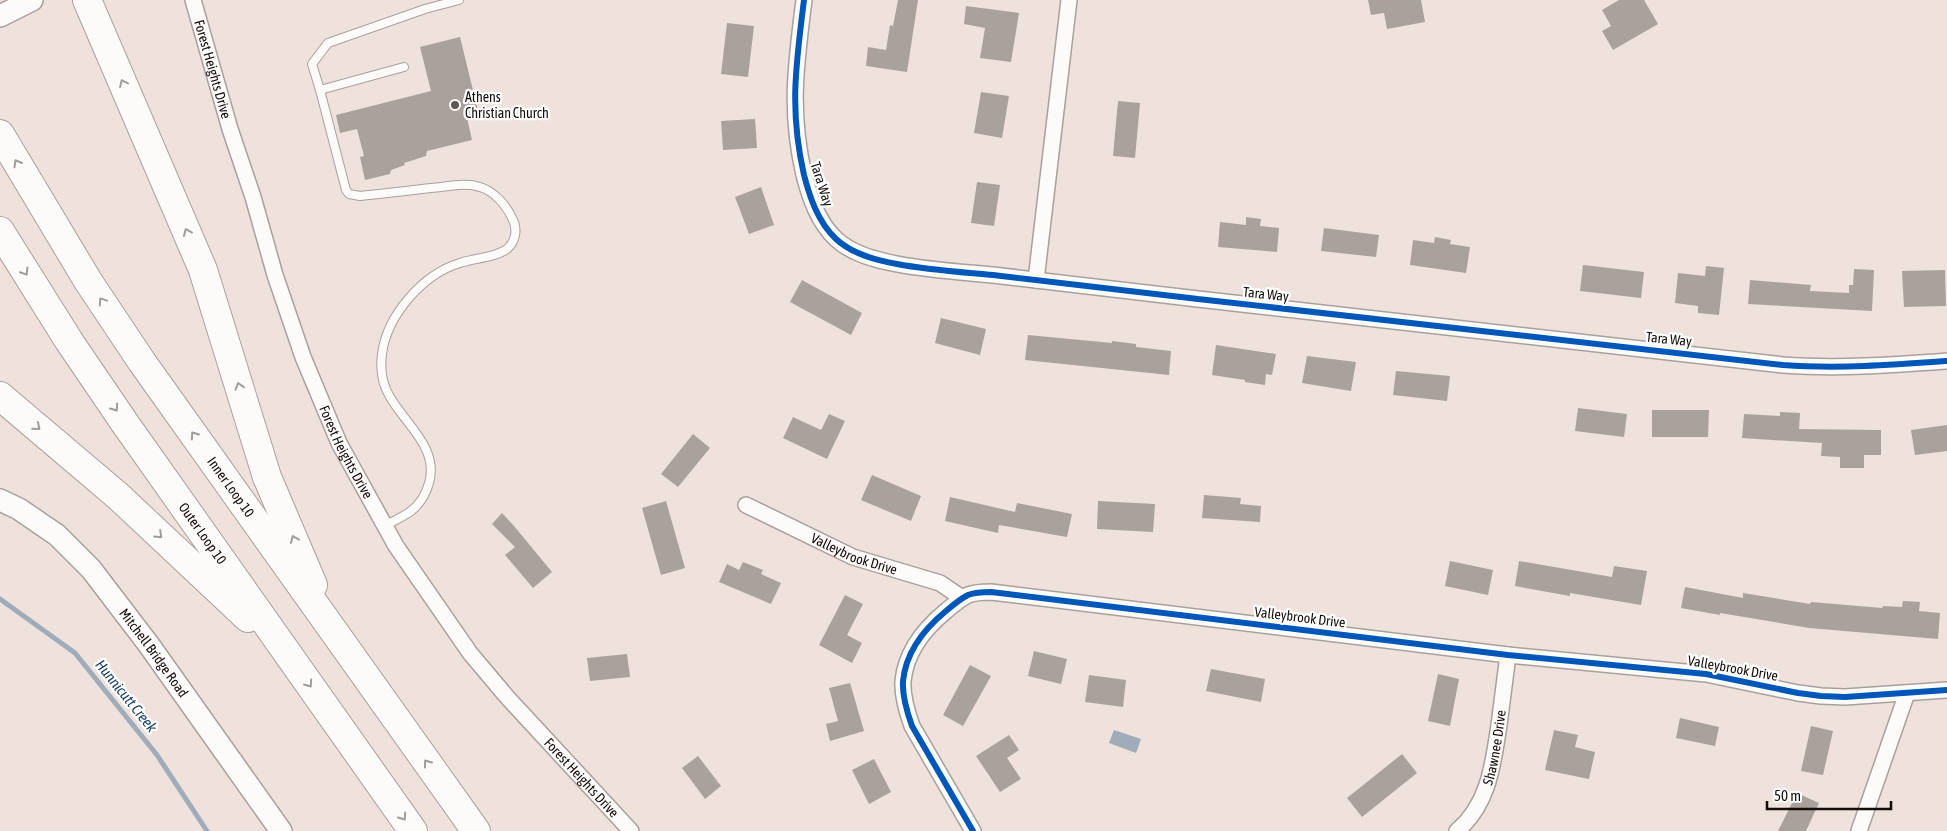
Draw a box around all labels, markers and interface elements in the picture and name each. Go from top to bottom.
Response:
street label: Forest Heights Drive [191,18,235,120]
one-way arrow [119,79,129,88]
place label: Athens Christian Church [465,89,549,121]
marker: Athens Christian Church [449,99,461,111]
one-way arrow [13,159,23,168]
street label: Tara Way [807,160,837,209]
one-way arrow [182,228,193,237]
one-way arrow [19,267,29,276]
street label: Tara Way [1242,284,1290,304]
one-way arrow [99,298,108,307]
street label: Tara Way [1645,329,1693,349]
one-way arrow [235,382,245,391]
one-way arrow [109,402,118,412]
street label: Forest Heights Drive [316,403,376,501]
one-way arrow [32,422,41,431]
one-way arrow [191,432,200,441]
street label: Inner Loop 10 [204,454,258,520]
street label: Outer Loop 10 [175,499,230,567]
one-way arrow [154,529,163,538]
street label: Valleybrook Drive [808,530,899,578]
one-way arrow [289,535,300,544]
street label: Valleybrook Drive [1254,603,1346,631]
street label: Mitchell Bridge Road [116,605,191,700]
street label: Valleybrook Drive [1687,652,1779,684]
water label: Hunnicutt Creek [92,656,161,736]
one-way arrow [303,678,312,688]
street label: Shawnee Drive [1479,709,1509,787]
street label: Forest Heights Drive [541,735,622,820]
one-way arrow [424,759,433,769]
scale bar [1767,778,1891,810]
text: 50 m [1774,787,1801,804]
one-way arrow [397,811,406,821]

